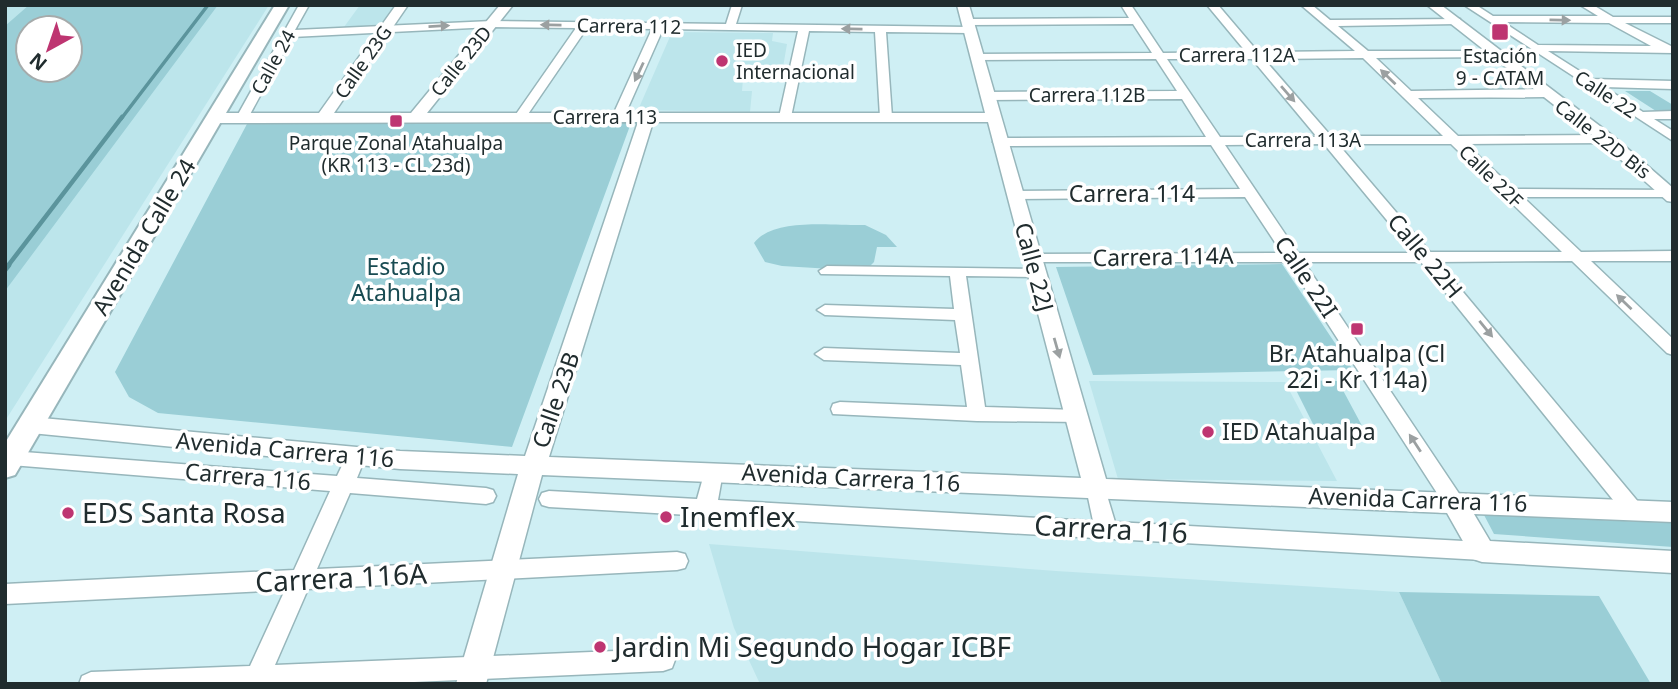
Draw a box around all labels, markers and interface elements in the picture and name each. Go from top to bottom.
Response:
street label: Carrera 112 [577,12,681,40]
north arrow [14,14,84,84]
one-way arrow [1549,14,1571,26]
one-way arrow [540,19,562,30]
street label: Calle 23G [328,20,398,104]
street label: Calle 23D [425,20,497,102]
one-way arrow [428,21,450,32]
marker: Estación 9 - CATAM [1490,22,1510,42]
one-way arrow [841,23,863,34]
street label: Calle 24 [245,25,301,99]
place label: IED Internacional [736,37,855,85]
street label: Carrera 112A [1179,42,1296,68]
place label: Estación 9 - CATAM [1456,43,1544,91]
text: N [24,47,52,77]
marker: IED Internacional [714,53,730,69]
one-way arrow [633,61,644,82]
street label: Calle 22 [1570,64,1642,124]
one-way arrow [1380,69,1396,85]
street label: Carrera 112B [1029,82,1145,108]
one-way arrow [1281,85,1296,103]
street label: Calle 22D Bis [1550,93,1656,185]
street label: Carrera 113 [553,104,657,130]
marker: Parque Zonal Atahualpa (KR 113 - CL 23d) [388,113,404,129]
street label: Carrera 113A [1245,127,1362,153]
place label: Parque Zonal Atahualpa (KR 113 - CL 23d) [289,130,503,178]
street label: Calle 22F [1453,139,1529,213]
street label: Avenida Calle 24 [84,152,202,321]
street label: Carrera 114 [1069,177,1195,209]
street label: Calle 22H [1381,206,1471,305]
street label: Calle 22J [1008,219,1062,315]
street label: Calle 22I [1268,229,1346,324]
street label: Carrera 114A [1092,239,1234,273]
park label: Estadio Atahualpa [351,250,461,308]
one-way arrow [1615,293,1632,310]
one-way arrow [1478,320,1493,338]
marker: Br. Atahualpa (Cl 22i - Kr 114a) [1349,321,1365,337]
place label: Br. Atahualpa (Cl 22i - Kr 114a) [1269,337,1445,395]
one-way arrow [1052,338,1062,359]
street label: Calle 23B [524,347,586,452]
place label: IED Atahualpa [1222,415,1376,447]
street label: Avenida Carrera 116 [175,424,396,474]
marker: IED Atahualpa [1200,424,1216,440]
one-way arrow [1409,434,1422,453]
street label: Carrera 116 [184,455,312,497]
street label: Avenida Carrera 116 [741,455,961,499]
street label: Avenida Carrera 116 [1308,479,1528,519]
place label: EDS Santa Rosa [82,493,286,531]
place label: Inemflex [680,497,796,535]
marker: EDS Santa Rosa [60,505,76,521]
street label: Carrera 116 [1033,505,1189,551]
marker: Inemflex [658,509,674,525]
street label: Carrera 116A [254,554,428,600]
place label: Jardin Mi Segundo Hogar ICBF [611,627,1011,665]
marker: Jardin Mi Segundo Hogar ICBF [592,639,608,655]

